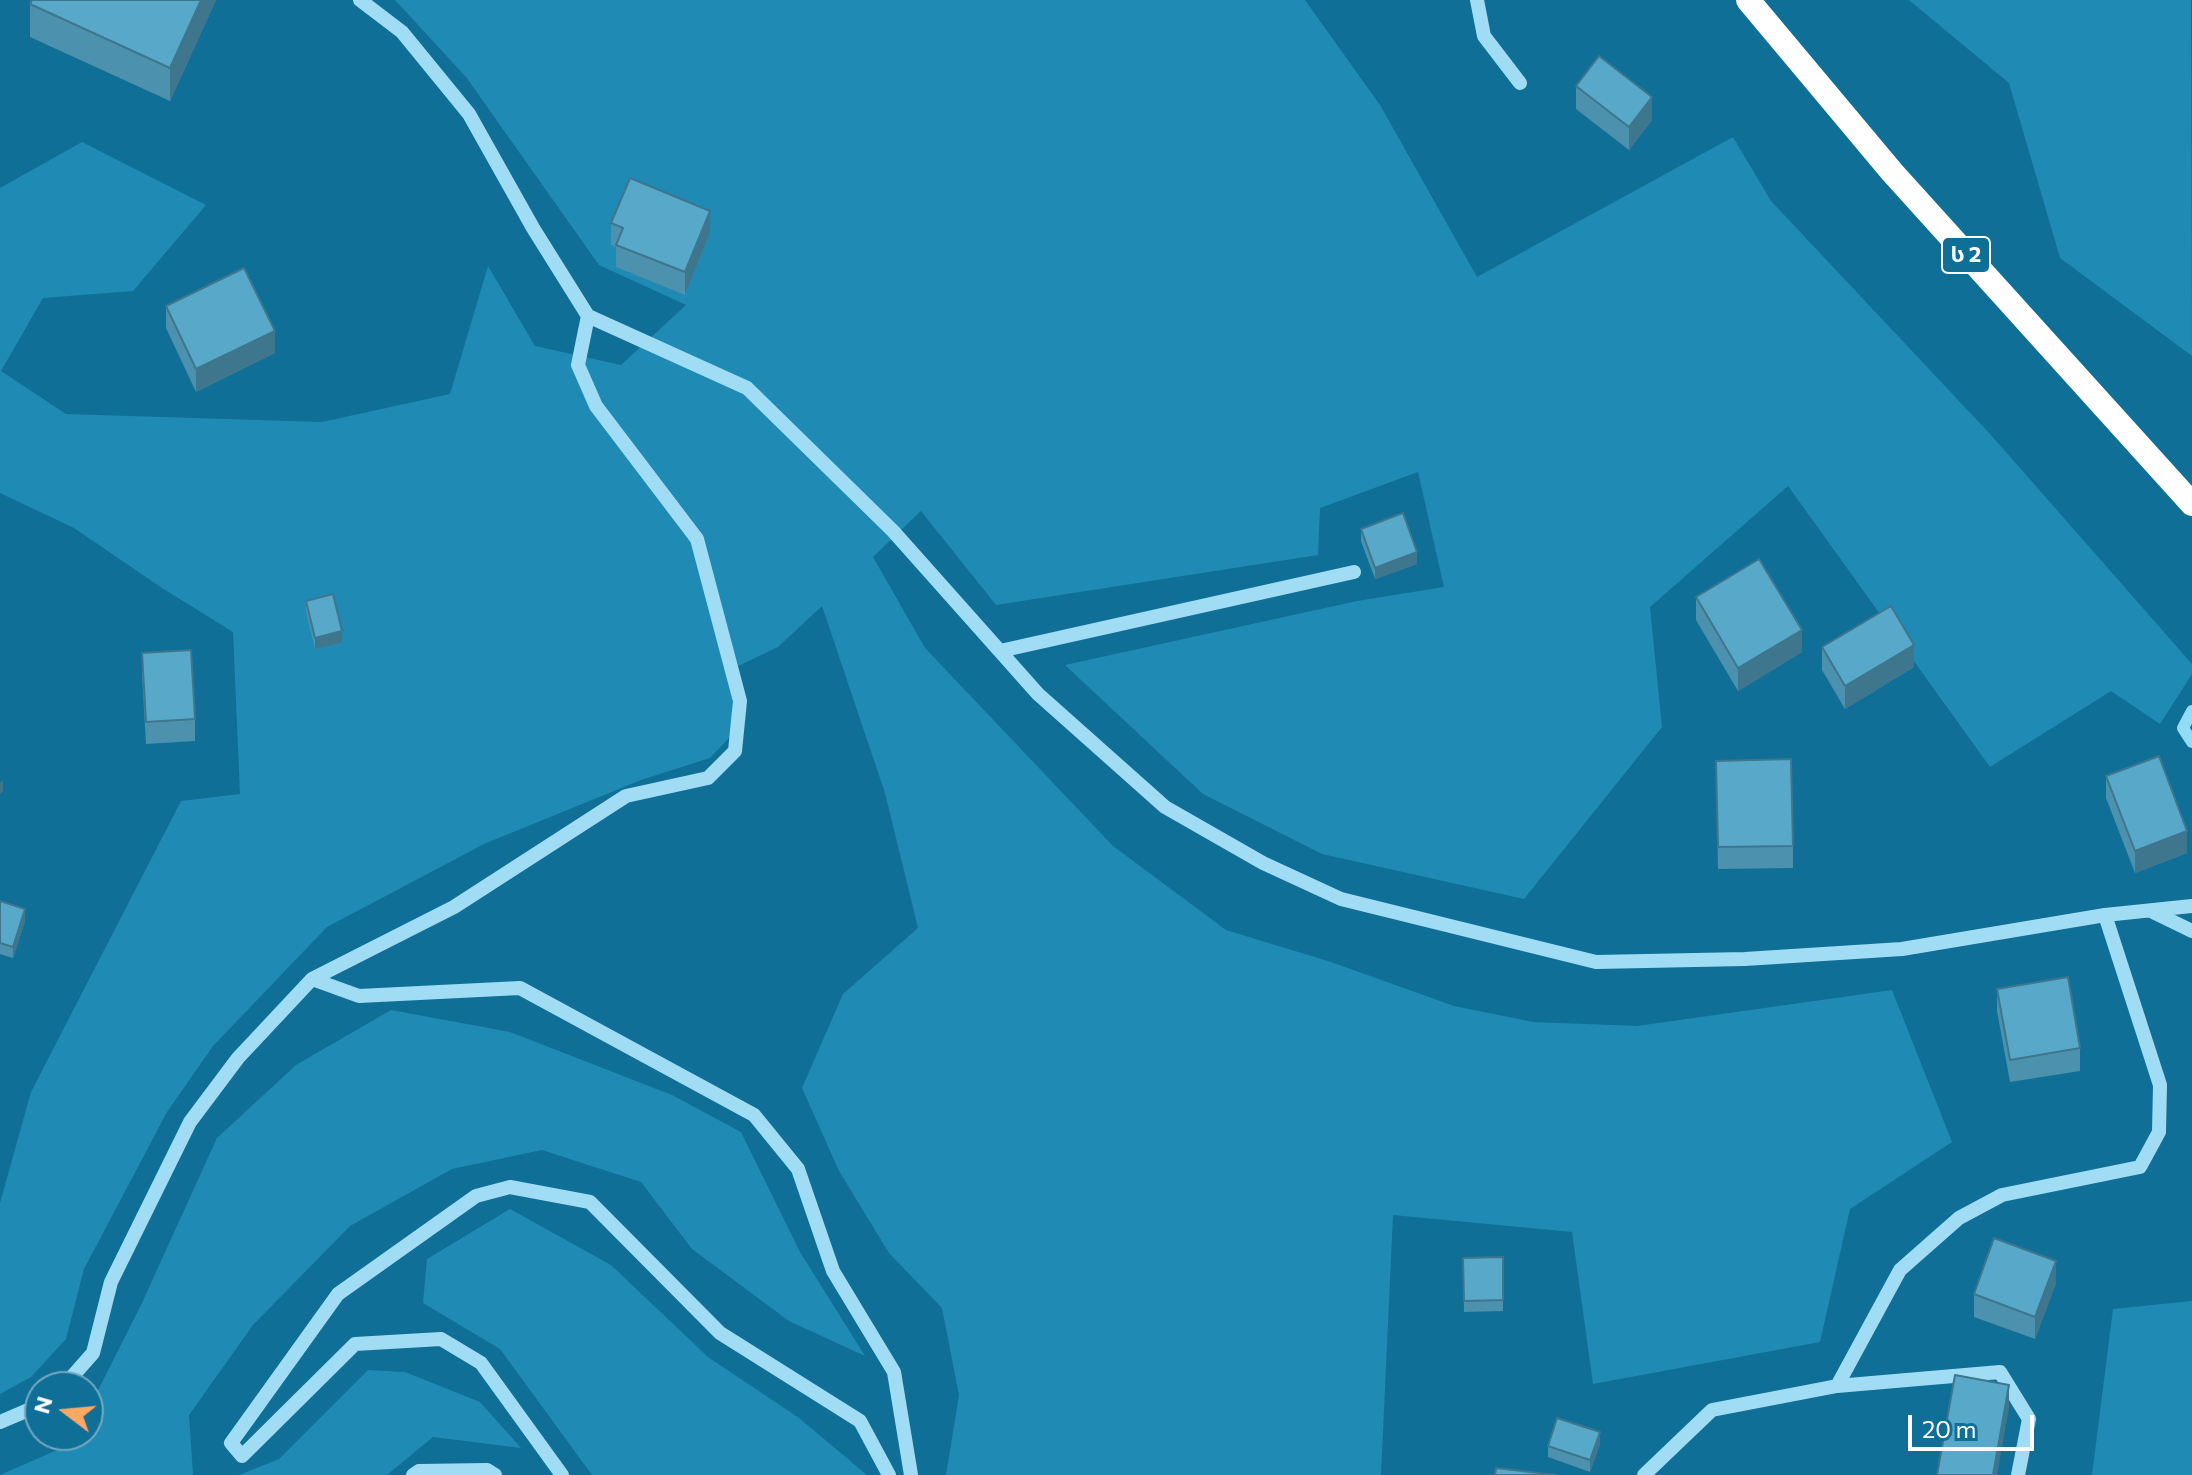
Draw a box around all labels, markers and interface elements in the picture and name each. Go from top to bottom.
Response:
road number: ს 2 [1942,237,1990,273]
north arrow [24,1371,104,1451]
text: N [27,1393,58,1416]
scale bar [1912,1399,2038,1449]
text: 20 m [1922,1414,1976,1443]

